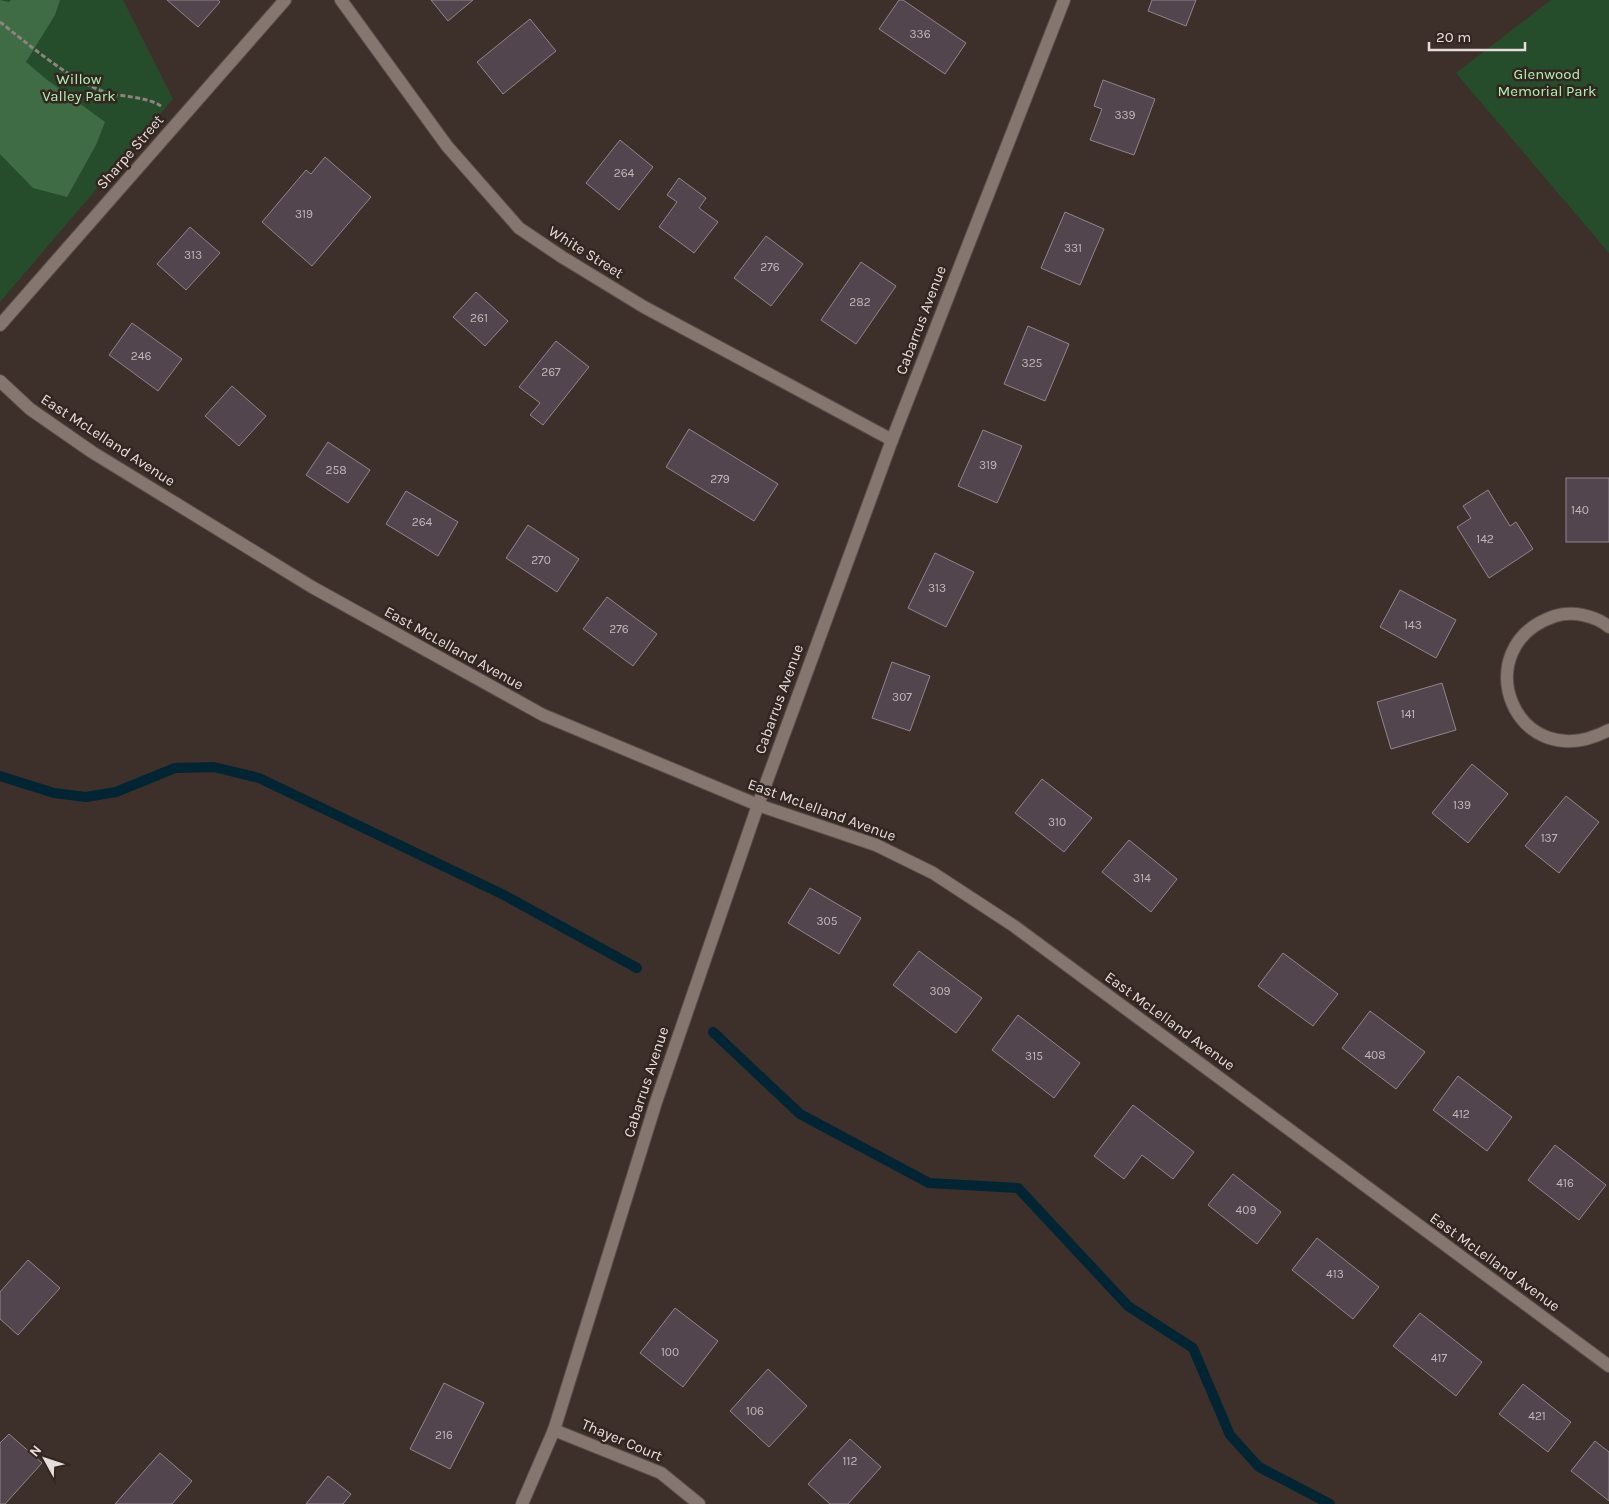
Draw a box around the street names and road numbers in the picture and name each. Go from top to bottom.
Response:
street label: Sharpe Street [93,111,168,193]
street label: White Street [545,222,627,282]
street label: Cabarrus Avenue [892,263,950,377]
street label: East McLelland Avenue [37,390,179,490]
street label: East McLelland Avenue [381,602,527,694]
street label: Cabarrus Avenue [751,642,807,756]
street label: East McLelland Avenue [745,775,899,845]
street label: East McLelland Avenue [1101,968,1239,1074]
street label: Cabarrus Avenue [620,1024,672,1140]
street label: East McLelland Avenue [1426,1209,1564,1315]
street label: Thayer Court [579,1415,665,1465]

